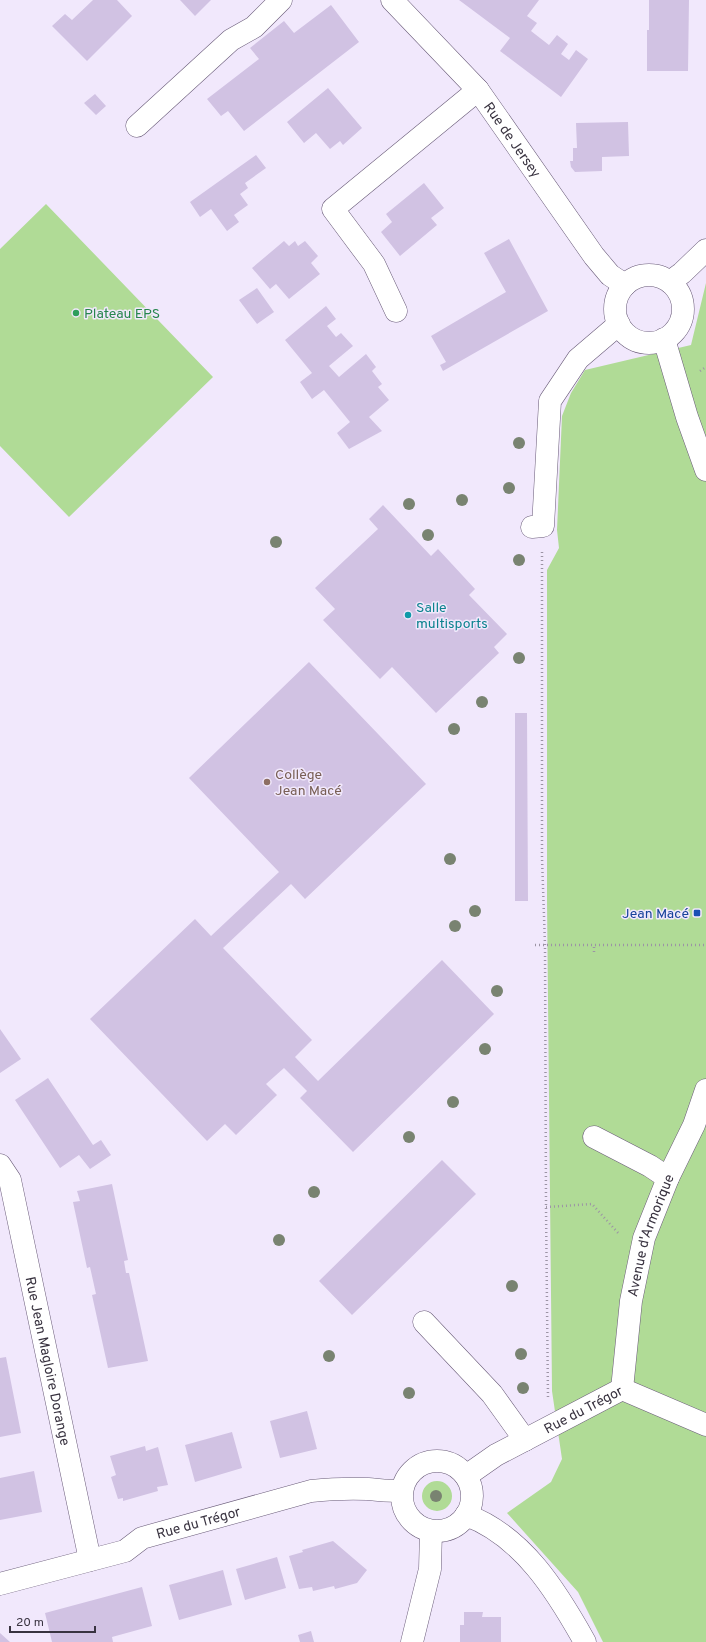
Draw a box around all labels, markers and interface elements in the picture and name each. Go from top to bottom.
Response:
street label: Rue de Jersey [479,99,544,182]
place label: Plateau EPS [84,306,160,323]
marker: Plateau EPS [71,308,81,318]
place label: Salle multisports [416,600,488,633]
marker: Salle multisports [403,610,413,620]
place label: Collège Jean Macé [275,767,342,800]
marker: Collège Jean Macé [262,777,272,787]
place label: Jean Macé [622,906,689,923]
marker: Jean Macé [692,908,702,918]
street label: Avenue d'Armorique [625,1172,679,1299]
street label: Rue Jean Magloire Dorange [21,1275,73,1447]
street label: Rue du Trégor [541,1383,627,1438]
street label: Rue du Trégor [154,1504,243,1544]
scale bar [10,1608,95,1634]
text: 20 m [16,1615,44,1631]

